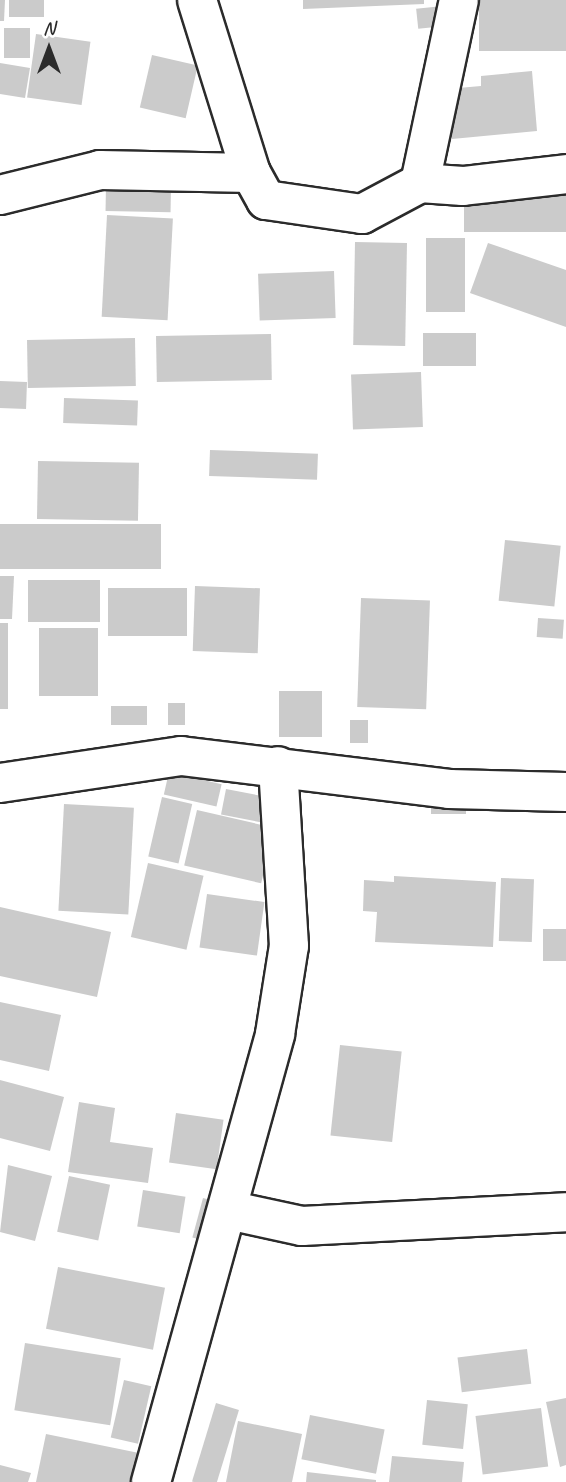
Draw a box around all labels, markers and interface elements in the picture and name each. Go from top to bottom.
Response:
north arrow [14,14,84,84]
text: N [43,16,55,40]

